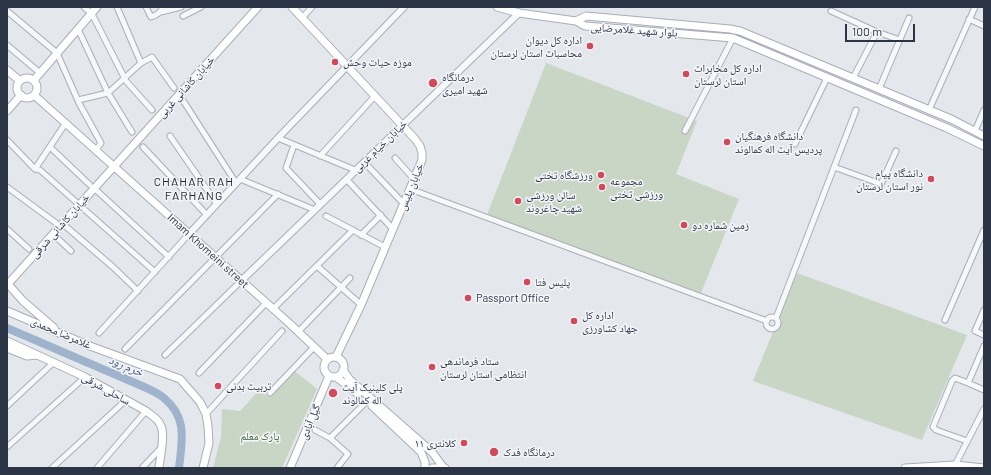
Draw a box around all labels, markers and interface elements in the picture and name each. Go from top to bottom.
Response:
scale bar [847,16,917,42]
street label: بلوار شهید غلامرضایی [590,20,678,40]
text: 100 m [852,24,882,38]
place label: اداره کل دیوان محاسبات استان لرستان [491,33,582,59]
marker: اداره کل دیوان محاسبات استان لرستان [585,41,595,51]
street label: خیابان کاشانی غربی [155,53,217,121]
place label: موزه حیات وحش [343,55,412,69]
marker: موزه حیات وحش [330,57,340,67]
place label: اداره کل مخابرات استان لرستان [694,61,762,87]
marker: اداره کل مخابرات استان لرستان [681,69,691,79]
place label: درمانگاه شهید امیری [442,70,488,96]
marker: درمانگاه شهید امیری [427,77,439,89]
street label: خیابان خیام غربی [350,117,410,175]
place label: دانشگاه فرهنگیان پردیس آیت اله کمالوند [735,129,822,155]
marker: دانشگاه فرهنگیان پردیس آیت اله کمالوند [722,137,732,147]
street label: خیابان پلیس [396,161,426,213]
place label: دانشگاه پیام نور استان لرستان [856,166,923,192]
place label: ورزشگاه تختی [535,168,593,182]
marker: ورزشگاه تختی [596,170,606,180]
place label: مجموعه ورزشی تختی [610,174,663,200]
marker: دانشگاه پیام نور استان لرستان [926,174,936,184]
district label: CHAHAR RAH FARHANG [154,175,234,203]
marker: مجموعه ورزشی تختی [597,182,607,192]
place label: سالن ورزشی شهید چاغروند [526,188,582,214]
street label: خیابان کاشانی شرقی [28,191,92,261]
marker: سالن ورزشی شهید چاغروند [513,196,523,206]
street label: Imam Khomeini street [165,211,251,291]
place label: زمین شماره دو [692,218,749,232]
marker: زمین شماره دو [679,220,689,230]
place label: پلیس فتا [535,275,570,289]
marker: پلیس فتا [522,277,532,287]
place label: Passport Office [476,291,550,305]
marker: Passport Office [463,293,473,303]
place label: اداره کل جهاد کشاورزی [582,308,638,334]
street label: غلامرضا محمدی [29,314,93,352]
marker: اداره کل جهاد کشاورزی [569,316,579,326]
water label: خرم رود [107,352,145,380]
place label: ستاد فرماندهی انتظامی استان لرستان [440,354,527,380]
marker: ستاد فرماندهی انتظامی استان لرستان [427,362,437,372]
street label: ساحلی شرقی [79,370,133,408]
place label: تربیت بدنی [226,379,271,393]
place label: پلی کلینیک آیت اله کمالوند [342,380,403,406]
marker: تربیت بدنی [213,381,223,391]
marker: پلی کلینیک آیت اله کمالوند [327,387,339,399]
street label: گیل آبادی [297,402,323,442]
park label: پارک معلم [240,429,280,443]
place label: کلانتری ۱۱ [414,436,456,450]
marker: کلانتری ۱۱ [459,438,469,448]
place label: درمانگاه فدک [503,445,555,459]
marker: درمانگاه فدک [488,446,500,458]

